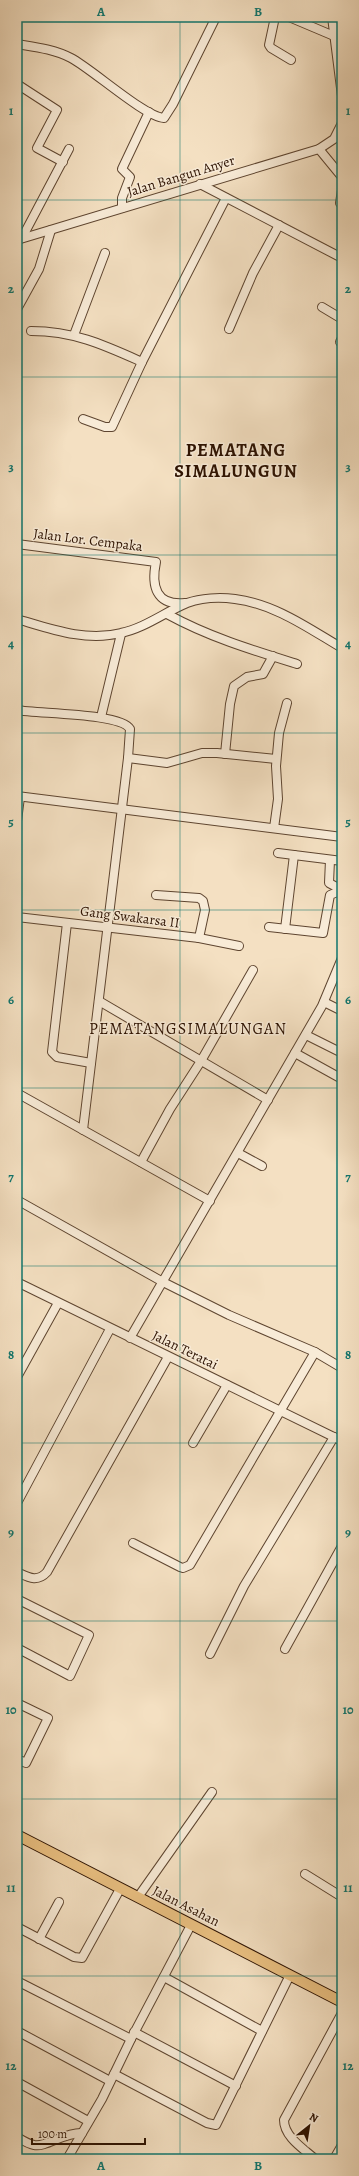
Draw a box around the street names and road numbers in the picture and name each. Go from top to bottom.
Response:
street label: Jalan Bangun Anyer [125,150,238,201]
street label: Jalan Lor. Cempaka [32,524,144,556]
street label: Gang Swakarsa II [79,901,181,933]
street label: Jalan Teratai [149,1326,221,1374]
street label: Jalan Asahan [149,1881,223,1931]

